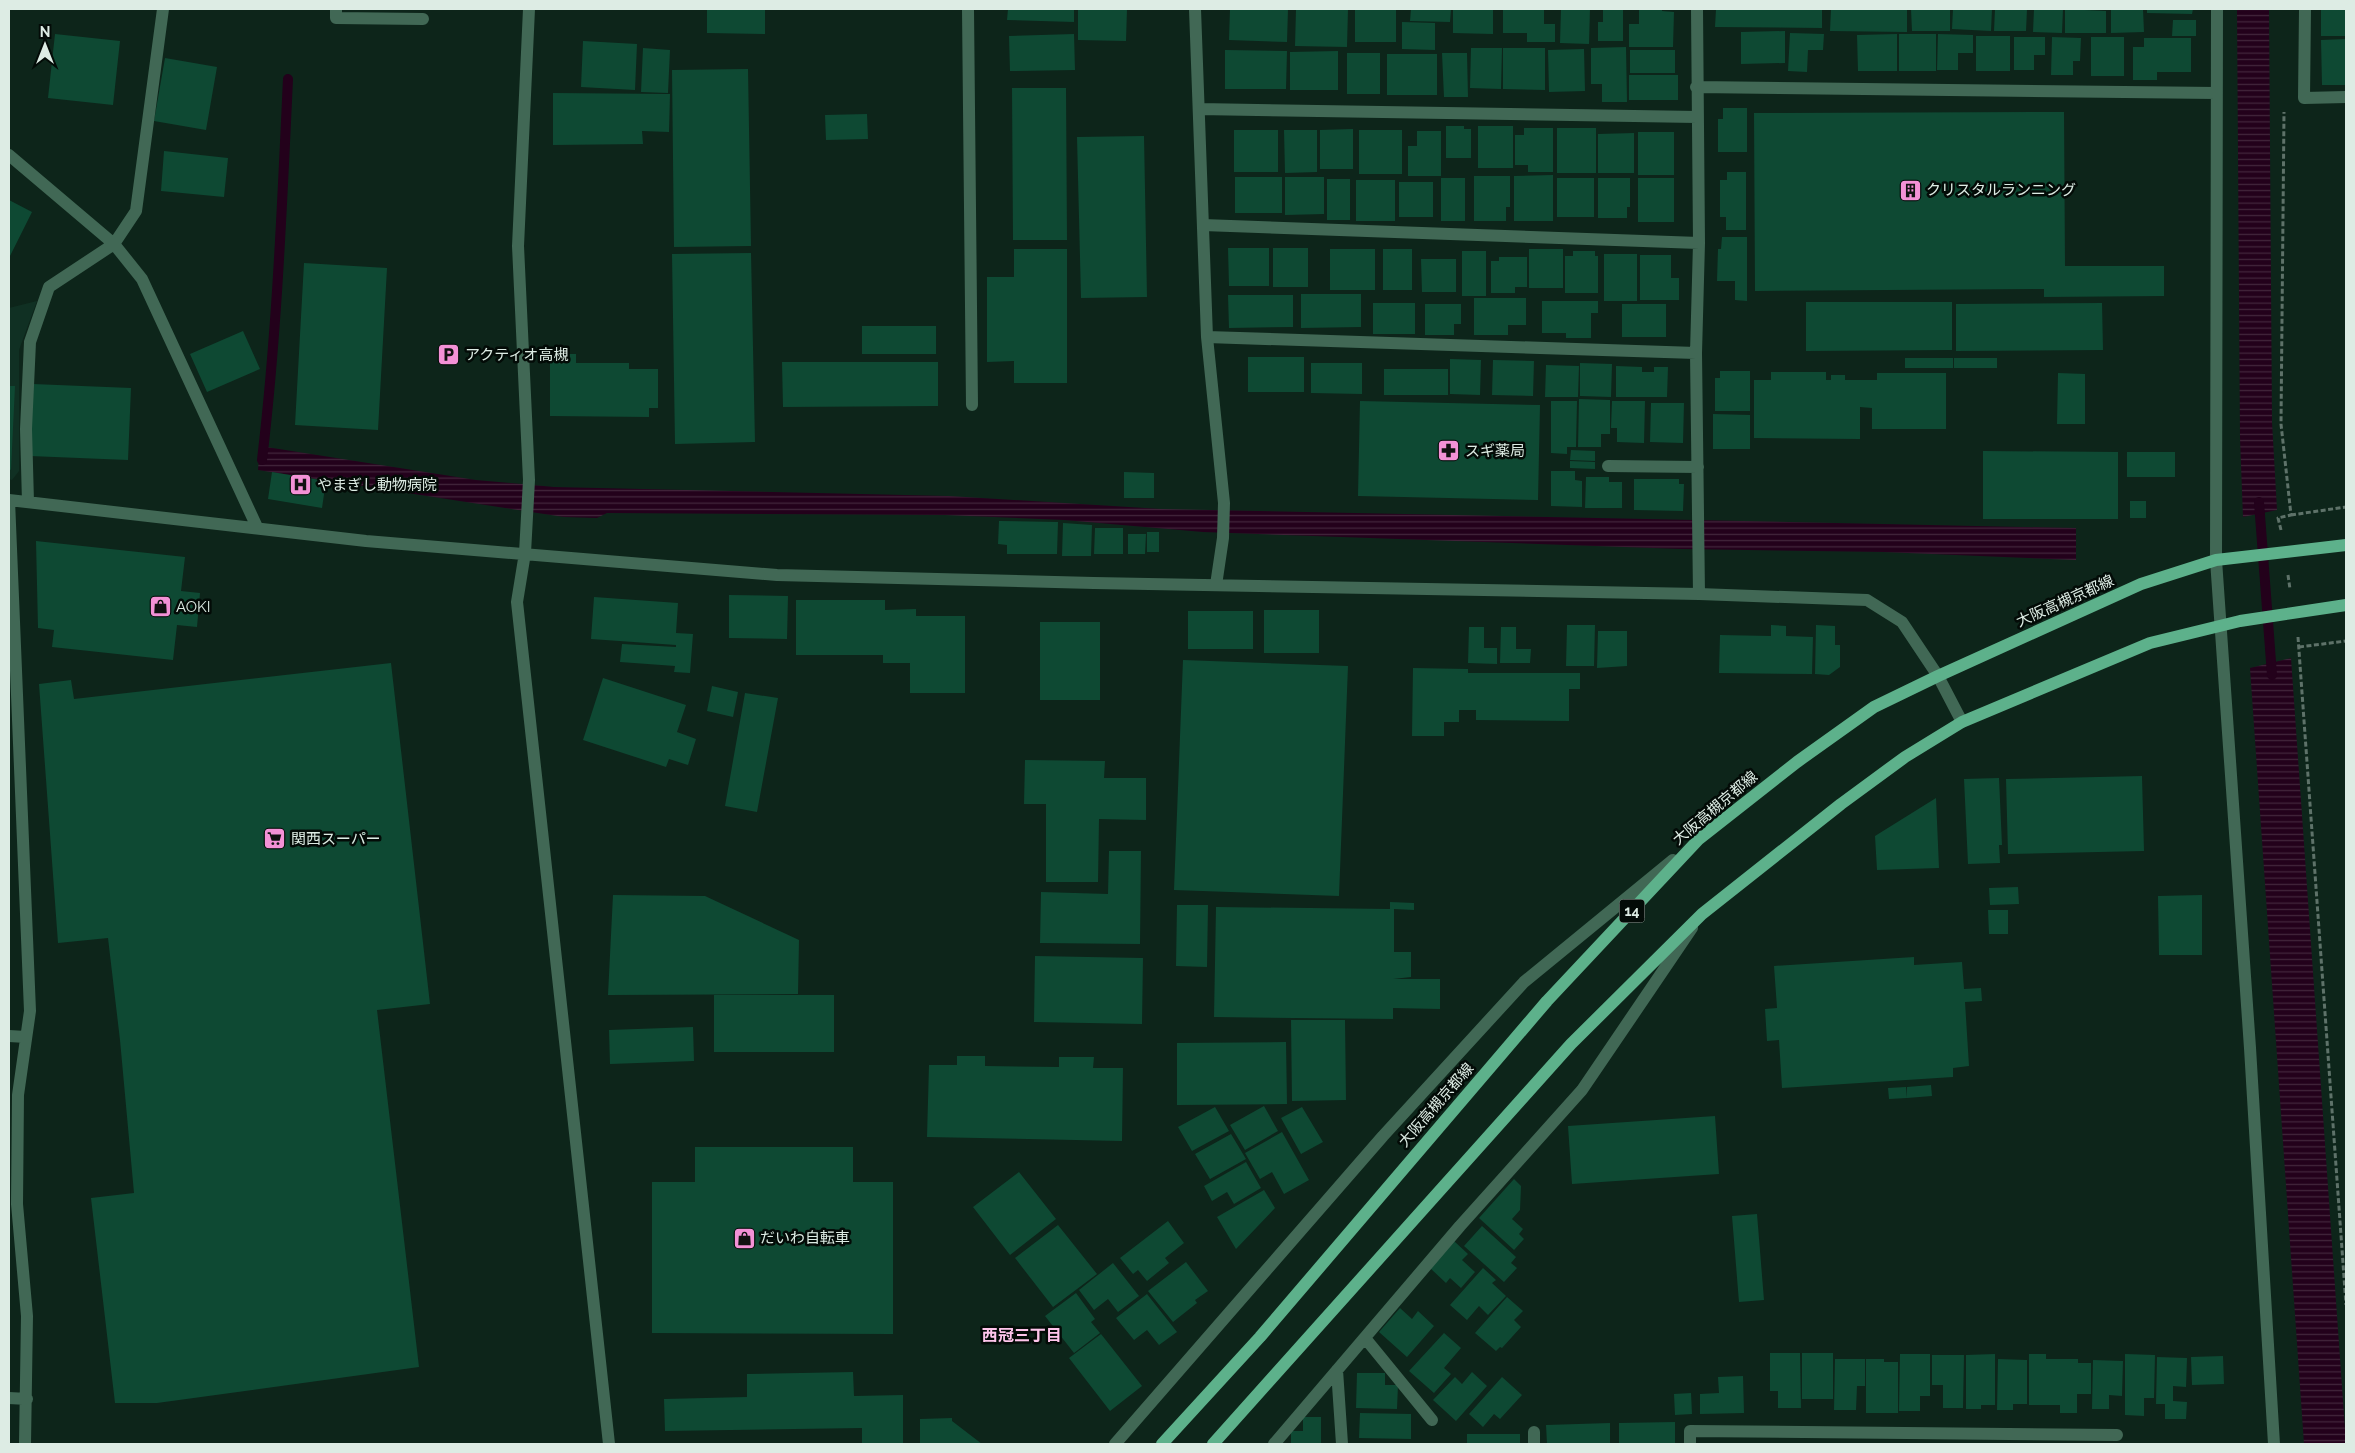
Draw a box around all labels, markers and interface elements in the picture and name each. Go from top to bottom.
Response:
north arrow [20,20,70,70]
text: N [40,24,50,40]
building icon: クリスタルランニング [1898,178,1922,202]
place label: クリスタルランニング [1926,181,2076,199]
parking icon: アクティオ高槻 [437,343,461,367]
place label: アクティオ高槻 [465,346,568,364]
pharmacy icon: スギ薬局 [1437,439,1461,463]
place label: スギ薬局 [1465,442,1525,460]
hospital icon: やまぎし動物病院 [289,473,313,497]
place label: やまぎし動物病院 [317,476,437,494]
street label: 大阪高槻京都線 [2013,571,2117,631]
shop icon: AOKI [148,595,172,619]
place label: AOKI [176,598,210,616]
street label: 大阪高槻京都線 [1669,767,1761,849]
supermarket icon: 関西スーパー [263,827,287,851]
place label: 関西スーパー [291,830,381,848]
road number: 14 [1620,899,1644,922]
street label: 大阪高槻京都線 [1395,1059,1477,1151]
shop icon: だいわ自転車 [732,1226,756,1250]
place label: だいわ自転車 [760,1229,850,1247]
district label: 西冠三丁目 [982,1326,1062,1345]

